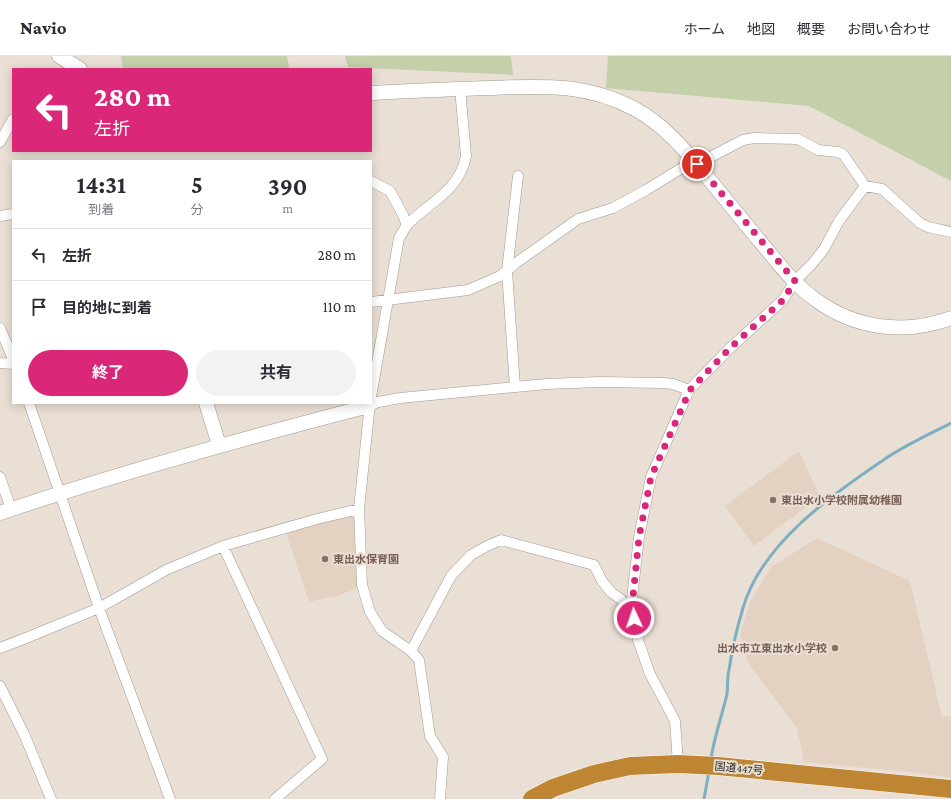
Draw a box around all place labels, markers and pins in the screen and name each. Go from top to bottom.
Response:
pin [680,147,714,181]
place label: 東出水小学校附属幼稚園 [781,494,902,506]
marker: 東出水小学校附属幼稚園 [768,495,778,505]
place label: 東出水保育園 [333,553,399,565]
marker: 東出水保育園 [320,554,330,564]
place label: 出水市立東出水小学校 [717,642,827,654]
marker: 出水市立東出水小学校 [830,643,840,653]

